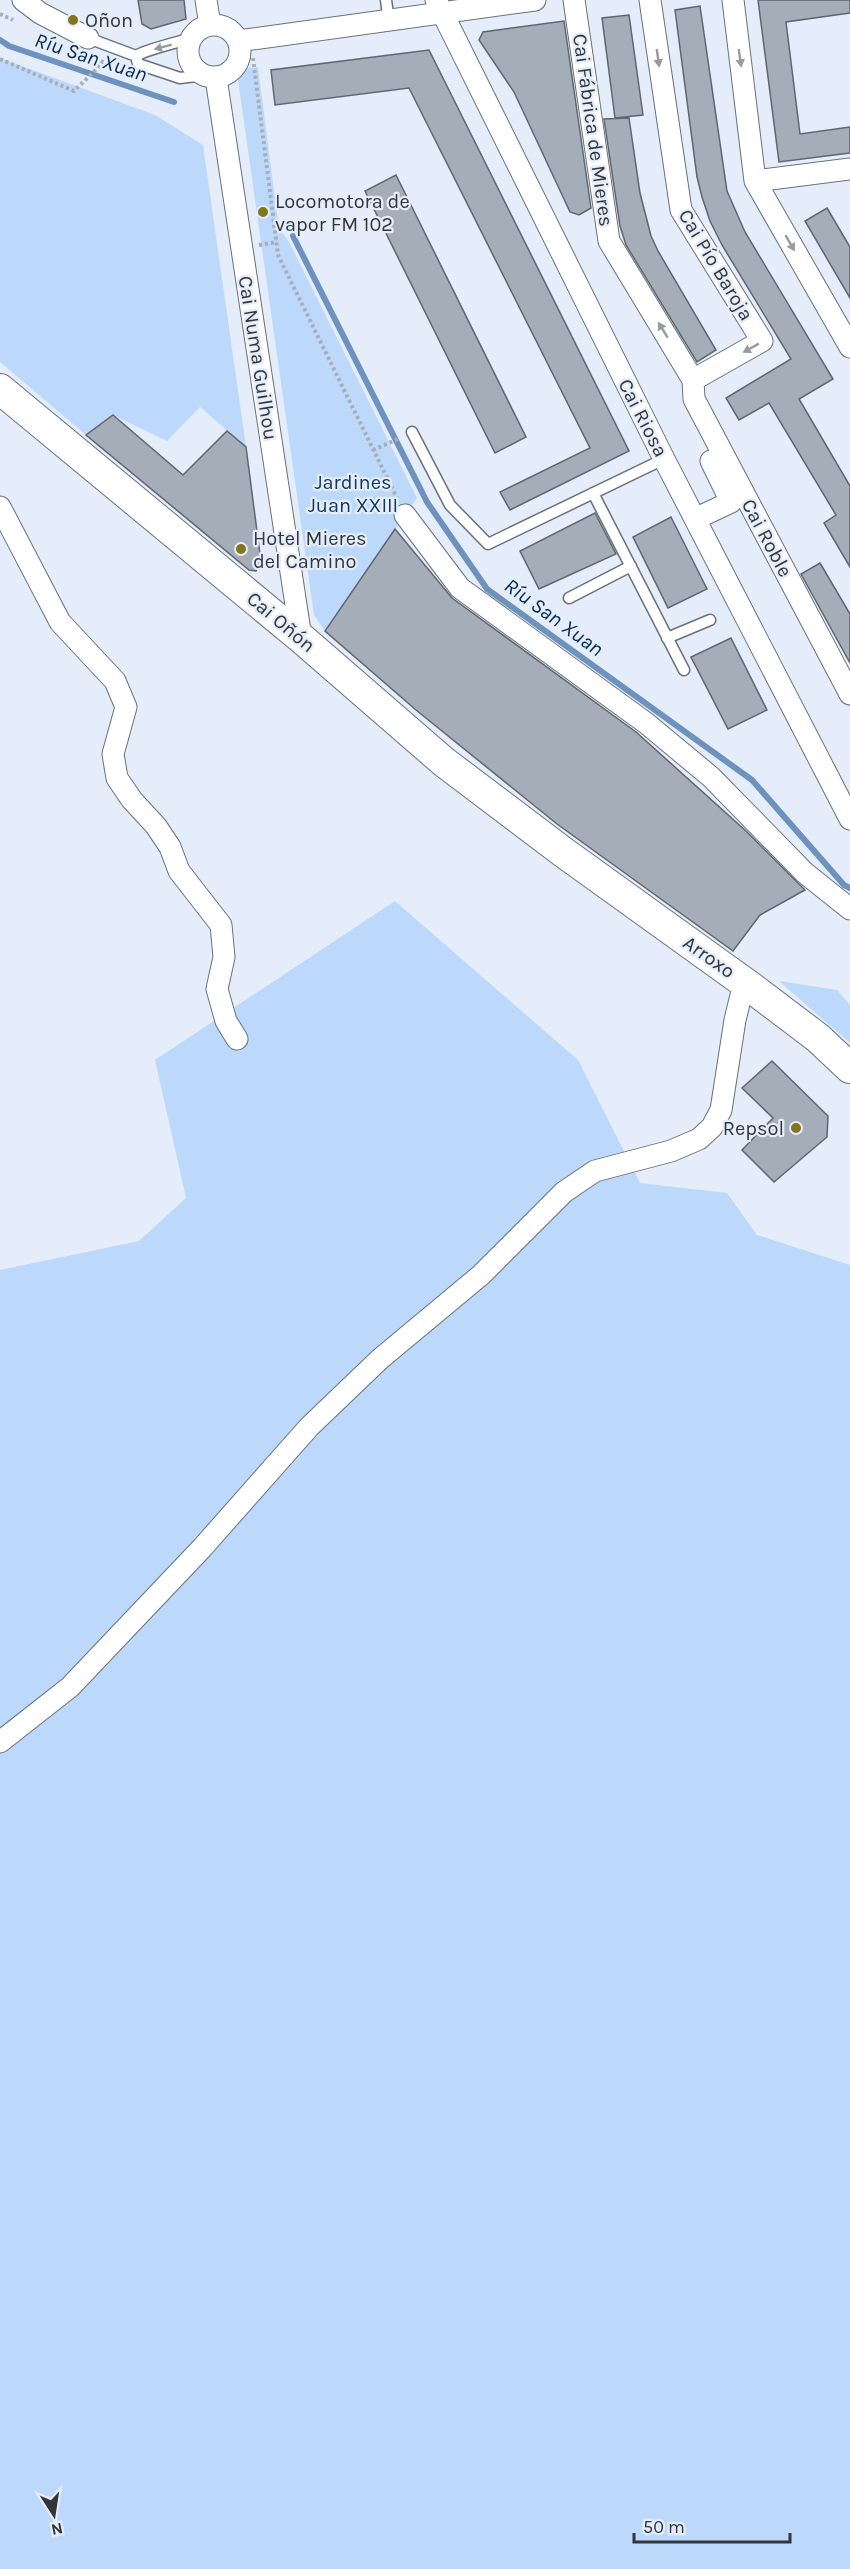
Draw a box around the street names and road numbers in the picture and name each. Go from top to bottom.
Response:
street label: Cai Fábrica de Mieres [568,32,618,228]
street label: Cai Pío Baroja [674,205,758,325]
street label: Cai Numa Guilhou [234,274,282,442]
street label: Cai Riosa [614,375,672,461]
street label: Cai Roble [737,495,797,581]
street label: Cai Oñón [242,587,320,657]
street label: Arroxo [679,931,739,983]

